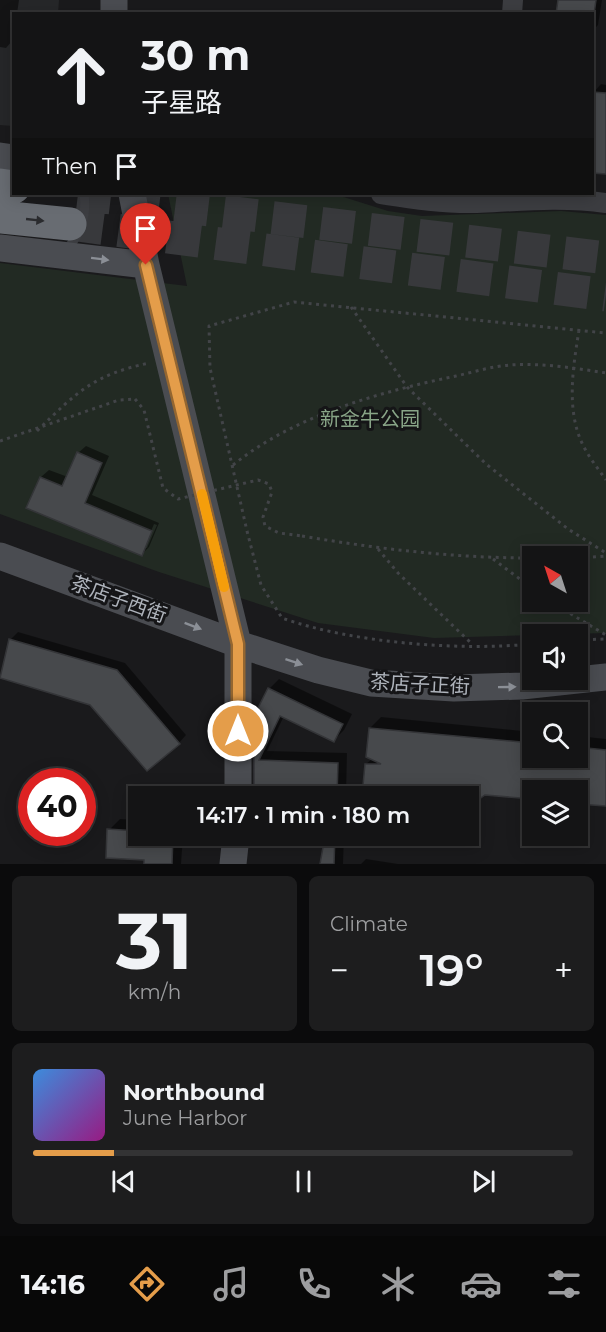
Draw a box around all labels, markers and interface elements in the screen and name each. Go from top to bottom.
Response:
text: 30 m [141,29,250,81]
icon: ahead [42,36,120,114]
text: 子星路 [141,86,222,119]
icon: arrive [110,150,143,183]
text: Then [42,153,98,180]
pin [120,203,171,265]
icon: arrive [129,212,162,245]
one-way arrow [26,216,45,225]
one-way arrow [90,254,109,264]
park label: 新金牛公园 [320,407,420,431]
north arrow [522,546,588,612]
map controls [522,546,588,846]
street label: 茶店子西街 [68,571,170,627]
one-way arrow [184,622,202,631]
button: sound [522,624,588,690]
one-way arrow [285,658,303,667]
street label: 茶店子正街 [369,669,471,699]
one-way arrow [497,682,516,692]
position arrow [206,699,270,763]
button: search [522,702,588,768]
speed limit sign: 40 [18,768,96,846]
button: layers [522,780,588,846]
text: 14:17 · 1 min · 180 m [197,802,410,829]
text: 31 [116,893,193,989]
text: Climate [330,912,408,936]
text: 19° [419,942,484,997]
text: − [330,950,349,990]
text: + [554,950,573,990]
text: km/h [128,980,181,1004]
text: Northbound [123,1079,265,1106]
text: June Harbor [123,1106,247,1130]
icon: previous [107,1165,140,1198]
icon: pause [287,1165,320,1198]
icon: next [467,1165,500,1198]
icon: directions [126,1263,168,1305]
icon: music [210,1263,252,1305]
icon: phone [293,1263,335,1305]
icon: climate [377,1263,419,1305]
icon: car [460,1263,502,1305]
icon: filters [543,1263,585,1305]
text: 14:16 [21,1268,85,1301]

